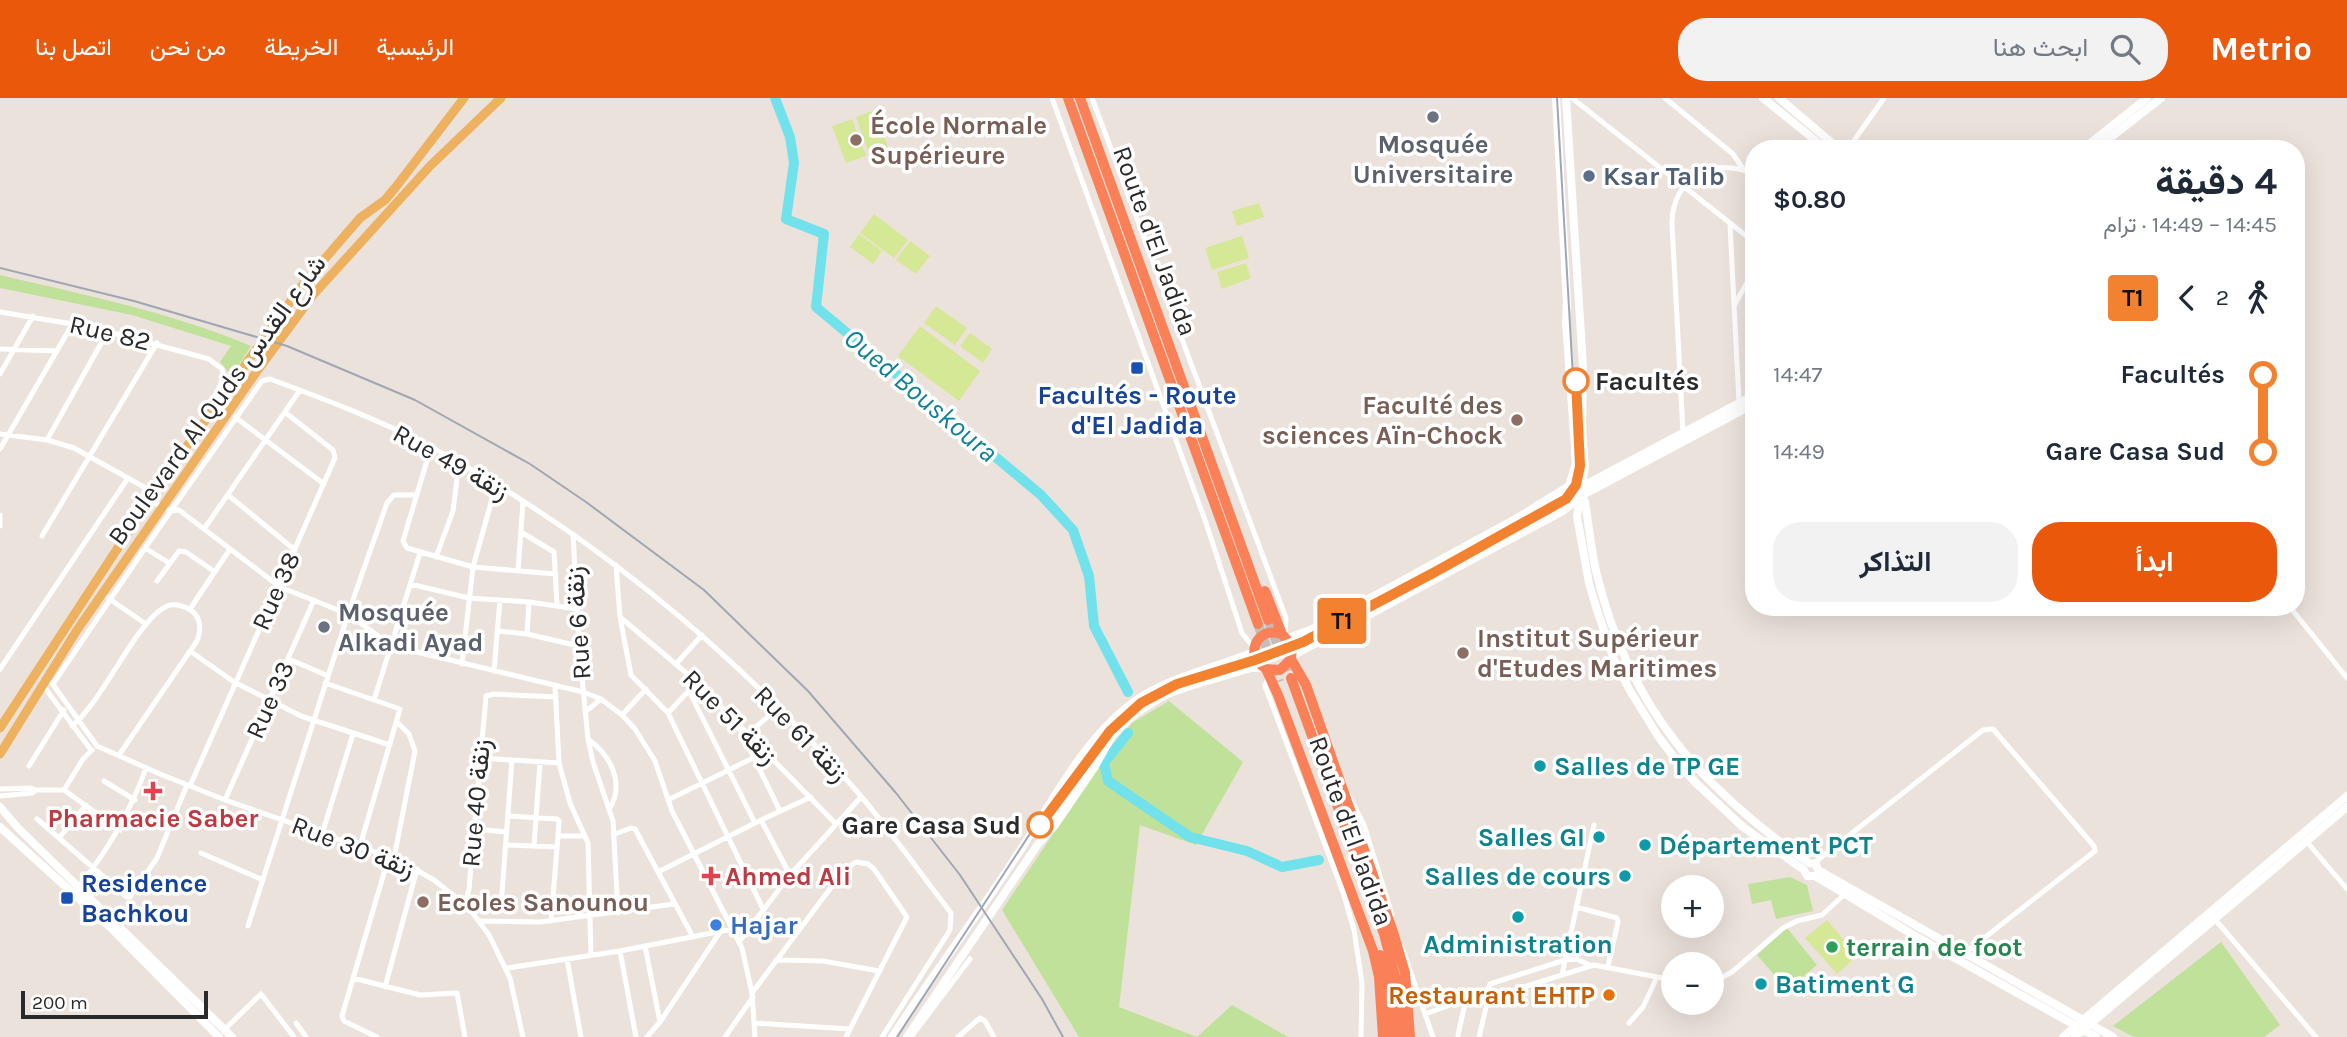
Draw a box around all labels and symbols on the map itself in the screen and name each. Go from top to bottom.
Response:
place label: École Normale Supérieure [870,109,1047,171]
marker: Mosquée Universitaire [1425,109,1441,125]
place label: Mosquée Universitaire [1353,129,1513,190]
marker: École Normale Supérieure [848,132,864,148]
street label: Route d'El Jadida [1106,142,1204,340]
place label: Ksar Talib [1603,161,1725,192]
marker: Ksar Talib [1581,168,1597,184]
street label: Boulevard Al Quds شارع القدس [101,249,334,552]
street label: Rue 82 [66,309,154,357]
water label: Oued Bouskoura [837,321,1005,469]
marker: Facultés - Route d'El Jadida [1129,360,1145,376]
place label: Facultés [1595,366,1700,397]
marker: Facultés [1563,368,1589,394]
place label: Facultés - Route d'El Jadida [1037,380,1237,441]
place label: Faculté des sciences Aïn-Chock [1262,390,1503,451]
marker: Faculté des sciences Aïn-Chock [1509,412,1525,428]
street label: Rue 49 زنقة [388,417,514,507]
street label: Rue 38 [245,547,307,635]
street label: Rue 6 زنقة [559,565,597,681]
place label: Mosquée Alkadi Ayad [338,597,484,658]
line badge: T1 [1310,598,1374,644]
marker: Mosquée Alkadi Ayad [316,619,332,635]
place label: Institut Supérieur d'Etudes Maritimes [1477,623,1717,684]
marker: Institut Supérieur d'Etudes Maritimes [1455,645,1471,661]
street label: Rue 33 [239,656,301,744]
street label: Rue 51 زنقة [676,663,784,771]
street label: Rue 61 زنقة [748,679,854,789]
street label: Route d'El Jadida [1302,732,1400,930]
street label: Rue 40 زنقة [455,738,497,868]
place label: Salles de TP GE [1554,751,1740,782]
marker: Salles de TP GE [1532,758,1548,774]
marker: Pharmacie Saber [145,783,161,799]
place label: Pharmacie Saber [48,803,259,834]
street label: Rue 30 زنقة [287,809,419,885]
place label: Gare Casa Sud [842,810,1021,841]
marker: Gare Casa Sud [1027,812,1053,838]
place label: Salles GI [1478,822,1585,853]
marker: Salles GI [1591,829,1607,845]
place label: Département PCT [1659,830,1873,861]
marker: Département PCT [1637,837,1653,853]
place label: Ahmed Ali [725,861,851,892]
place label: Salles de cours [1424,861,1611,892]
place label: Residence Bachkou [81,868,207,929]
marker: Ahmed Ali [703,868,719,884]
marker: Salles de cours [1617,868,1633,884]
place label: Ecoles Sanounou [437,887,649,918]
marker: Residence Bachkou [59,890,75,906]
marker: Ecoles Sanounou [415,894,431,910]
marker: Administration [1510,909,1526,925]
place label: Hajar [730,910,798,941]
marker: Hajar [708,917,724,933]
place label: Administration [1423,929,1613,960]
place label: terrain de foot [1846,932,2023,963]
marker: terrain de foot [1824,939,1840,955]
place label: Batiment G [1775,969,1915,1000]
marker: Batiment G [1753,976,1769,992]
place label: Restaurant EHTP [1388,980,1595,1011]
marker: Restaurant EHTP [1601,987,1617,1003]
scale bar [21,988,208,1020]

